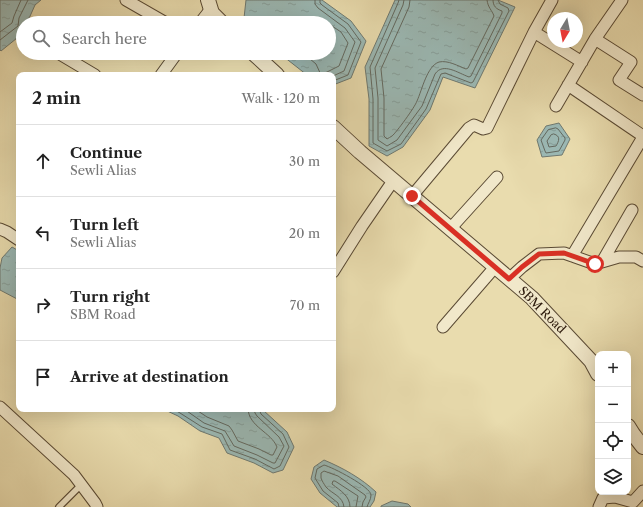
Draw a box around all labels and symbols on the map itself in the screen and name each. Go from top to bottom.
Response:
north arrow [547,12,583,48]
route end [403,187,421,205]
route start [586,255,604,273]
street label: SBM Road [516,283,570,337]

